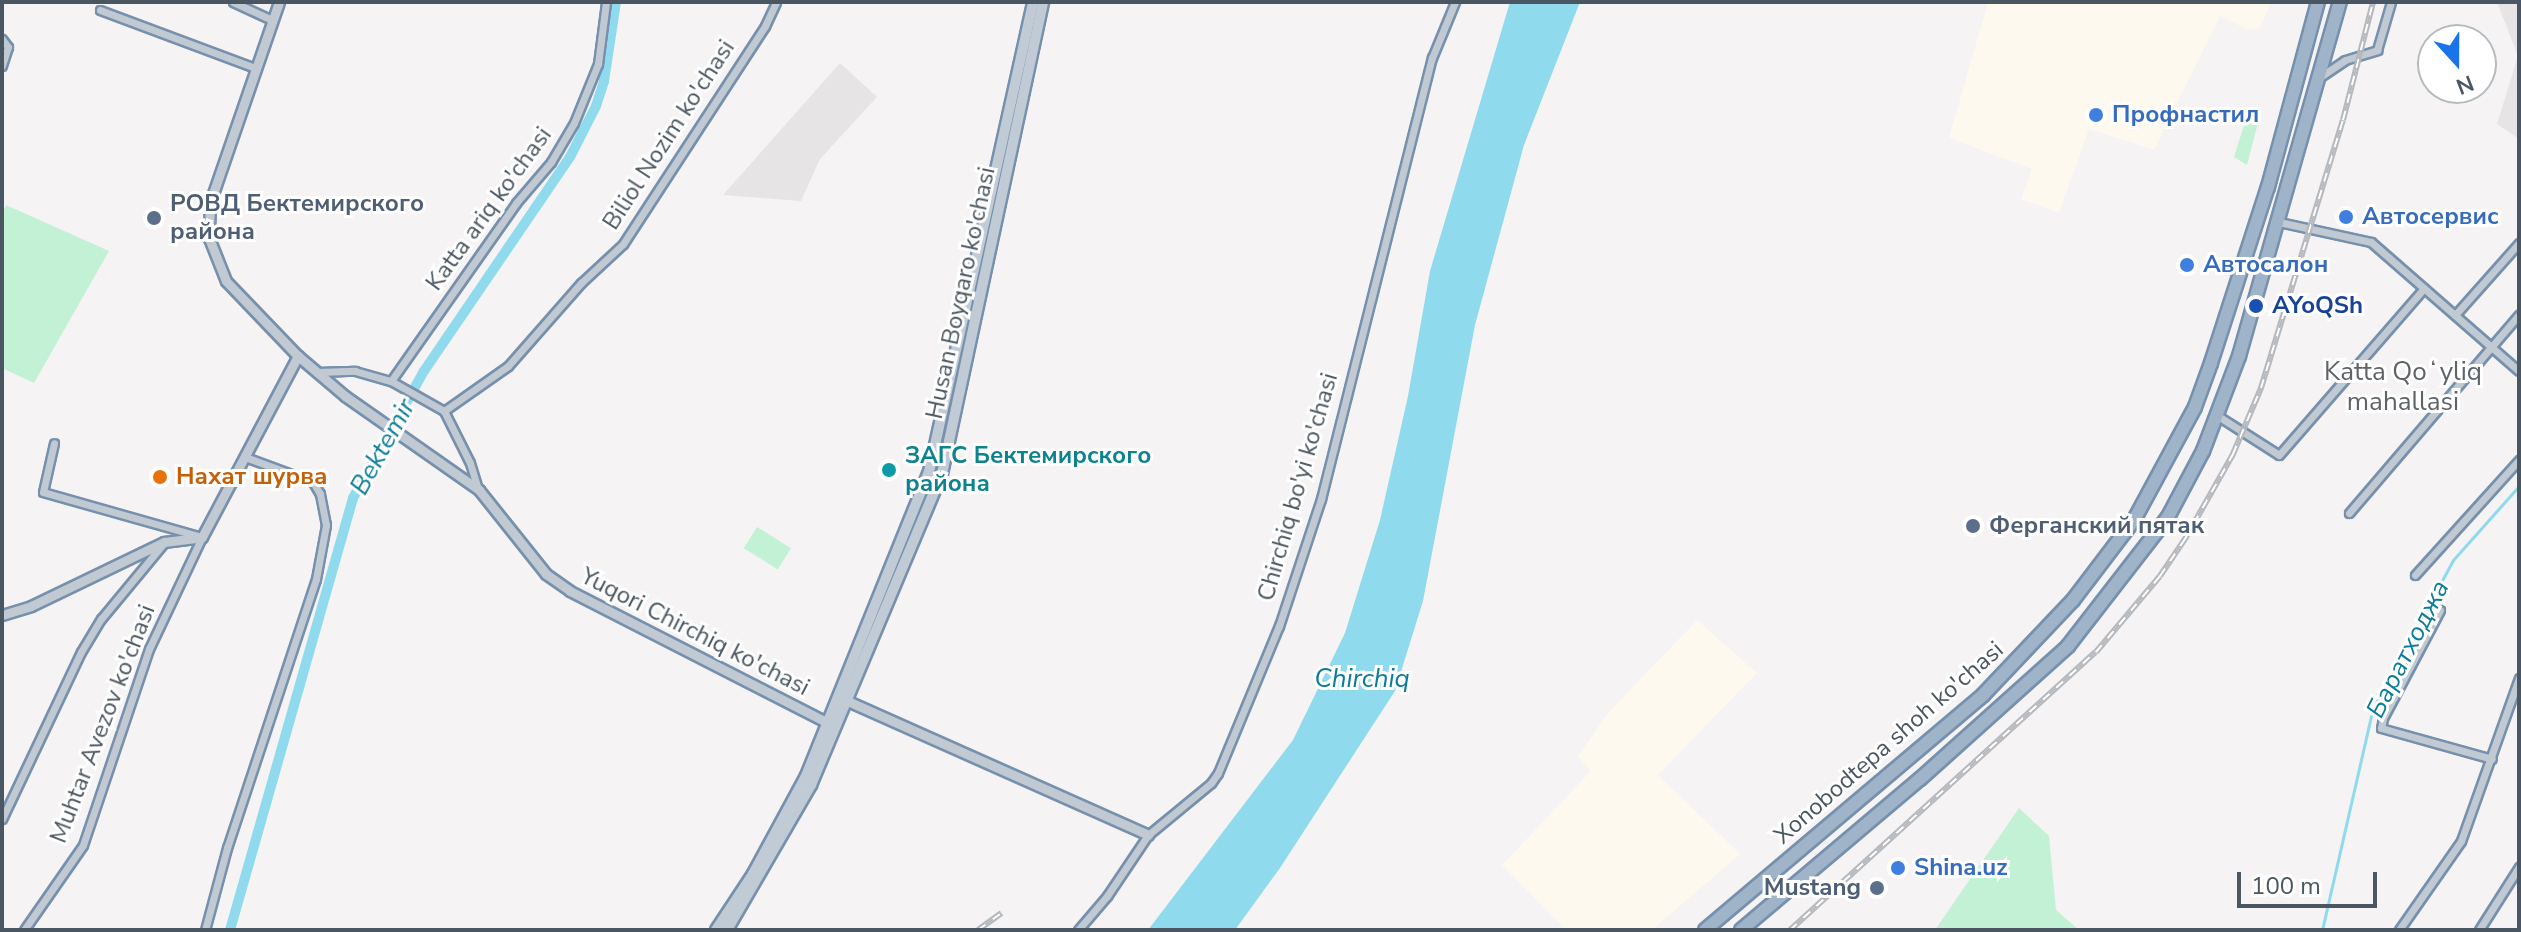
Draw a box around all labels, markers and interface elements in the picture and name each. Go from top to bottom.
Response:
north arrow [2417,24,2497,104]
street label: Biliol Nozim ko'chasi [597,35,741,235]
text: N [2452,68,2478,101]
place label: Профнастил [2112,101,2259,129]
marker: Профнастил [2087,106,2105,124]
street label: Katta ariq ko'chasi [420,122,558,296]
street label: Husan Boyqaro ko'chasi [920,164,1002,422]
place label: РОВД Бектемирского района [170,190,424,246]
place label: Автосервис [2362,203,2499,231]
marker: Автосервис [2337,208,2355,226]
marker: РОВД Бектемирского района [145,209,163,227]
place label: Автосалон [2203,251,2328,279]
marker: Автосалон [2178,256,2196,274]
place label: AYoQSh [2272,292,2363,320]
marker: AYoQSh [2247,297,2265,315]
district label: Katta Qoʻyliq mahallasi [2324,356,2482,418]
street label: Chirchiq bo'yi ko'chasi [1252,370,1344,604]
water label: Bektemir [344,394,422,500]
place label: ЗАГС Бектемирского района [905,442,1151,498]
marker: ЗАГС Бектемирского района [880,461,898,479]
place label: Нахат шурва [176,463,327,491]
marker: Нахат шурва [151,468,169,486]
place label: Ферганский пятак [1989,512,2204,540]
marker: Ферганский пятак [1964,517,1982,535]
street label: Yuqori Chirchiq ko'chasi [576,562,814,702]
water label: Баратходжа [2360,575,2456,723]
street label: Muhtar Avezov ko'chasi [44,601,162,847]
street label: Xonobodtepa shoh ko'chasi [1769,636,2009,850]
water label: Chirchiq [1314,663,1410,695]
place label: Shina.uz [1914,854,2008,882]
scale bar [2241,856,2381,906]
marker: Shina.uz [1889,859,1907,877]
text: 100 m [2251,870,2321,902]
place label: Mustang [1764,874,1861,902]
marker: Mustang [1868,879,1886,897]

